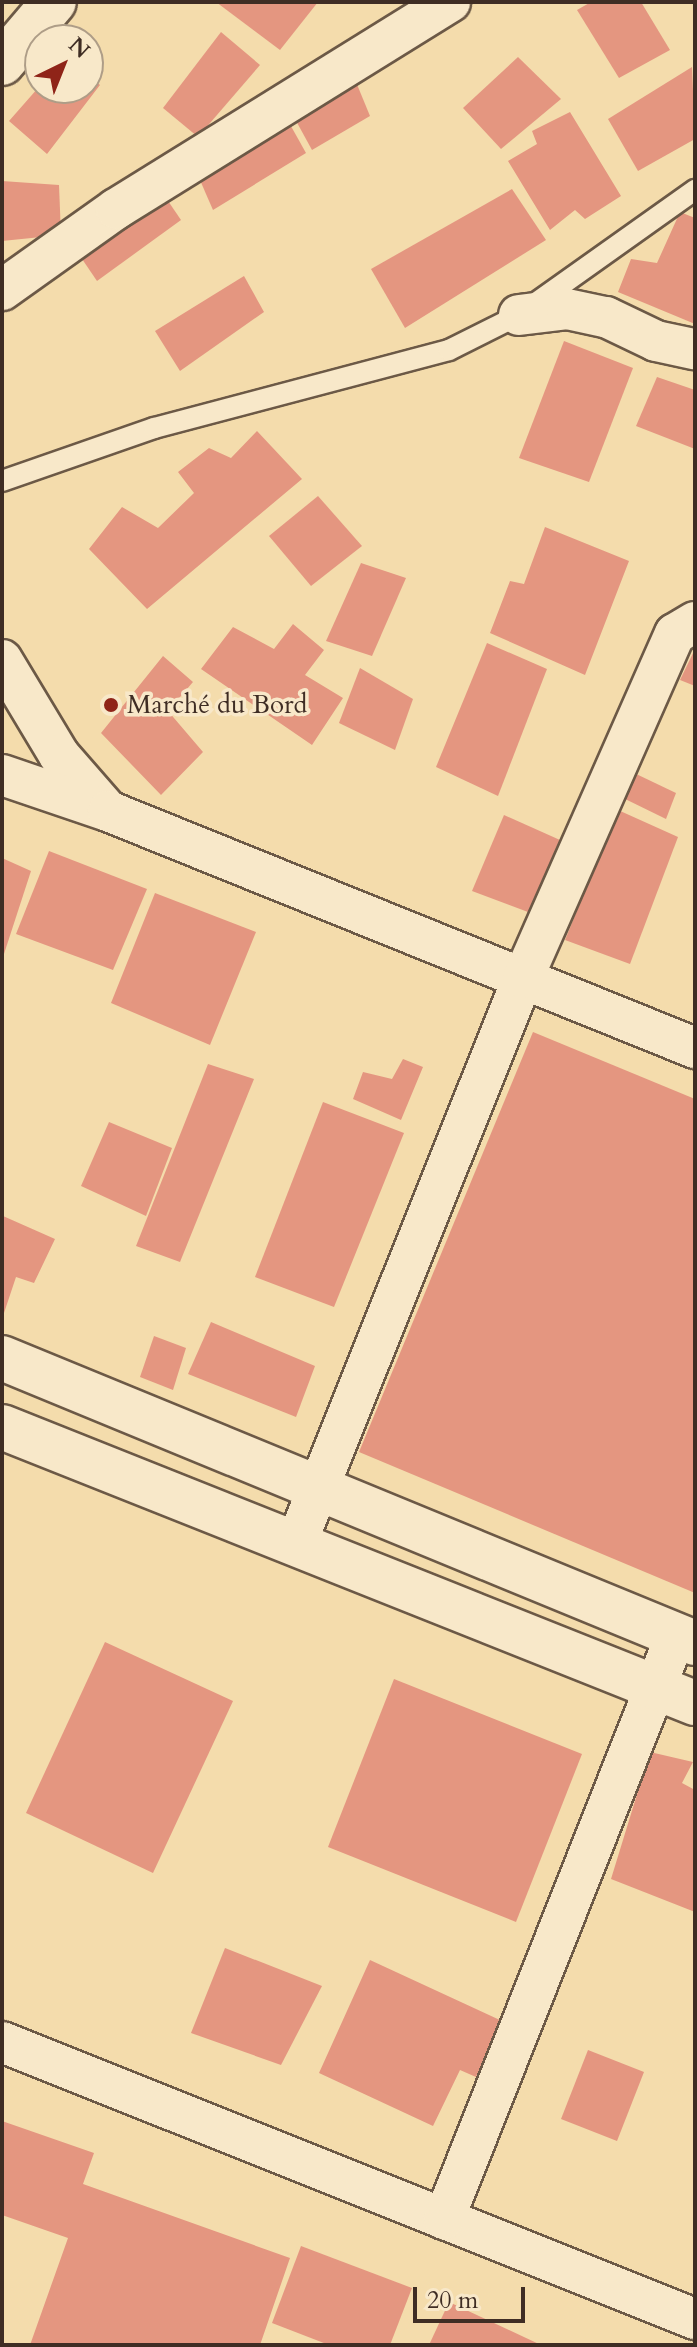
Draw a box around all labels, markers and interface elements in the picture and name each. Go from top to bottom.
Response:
north arrow [24,24,104,104]
text: N [62,30,96,65]
place label: Marché du Bord [127,689,307,721]
marker: Marché du Bord [102,696,120,714]
scale bar [417,2271,529,2321]
text: 20 m [427,2284,478,2317]

